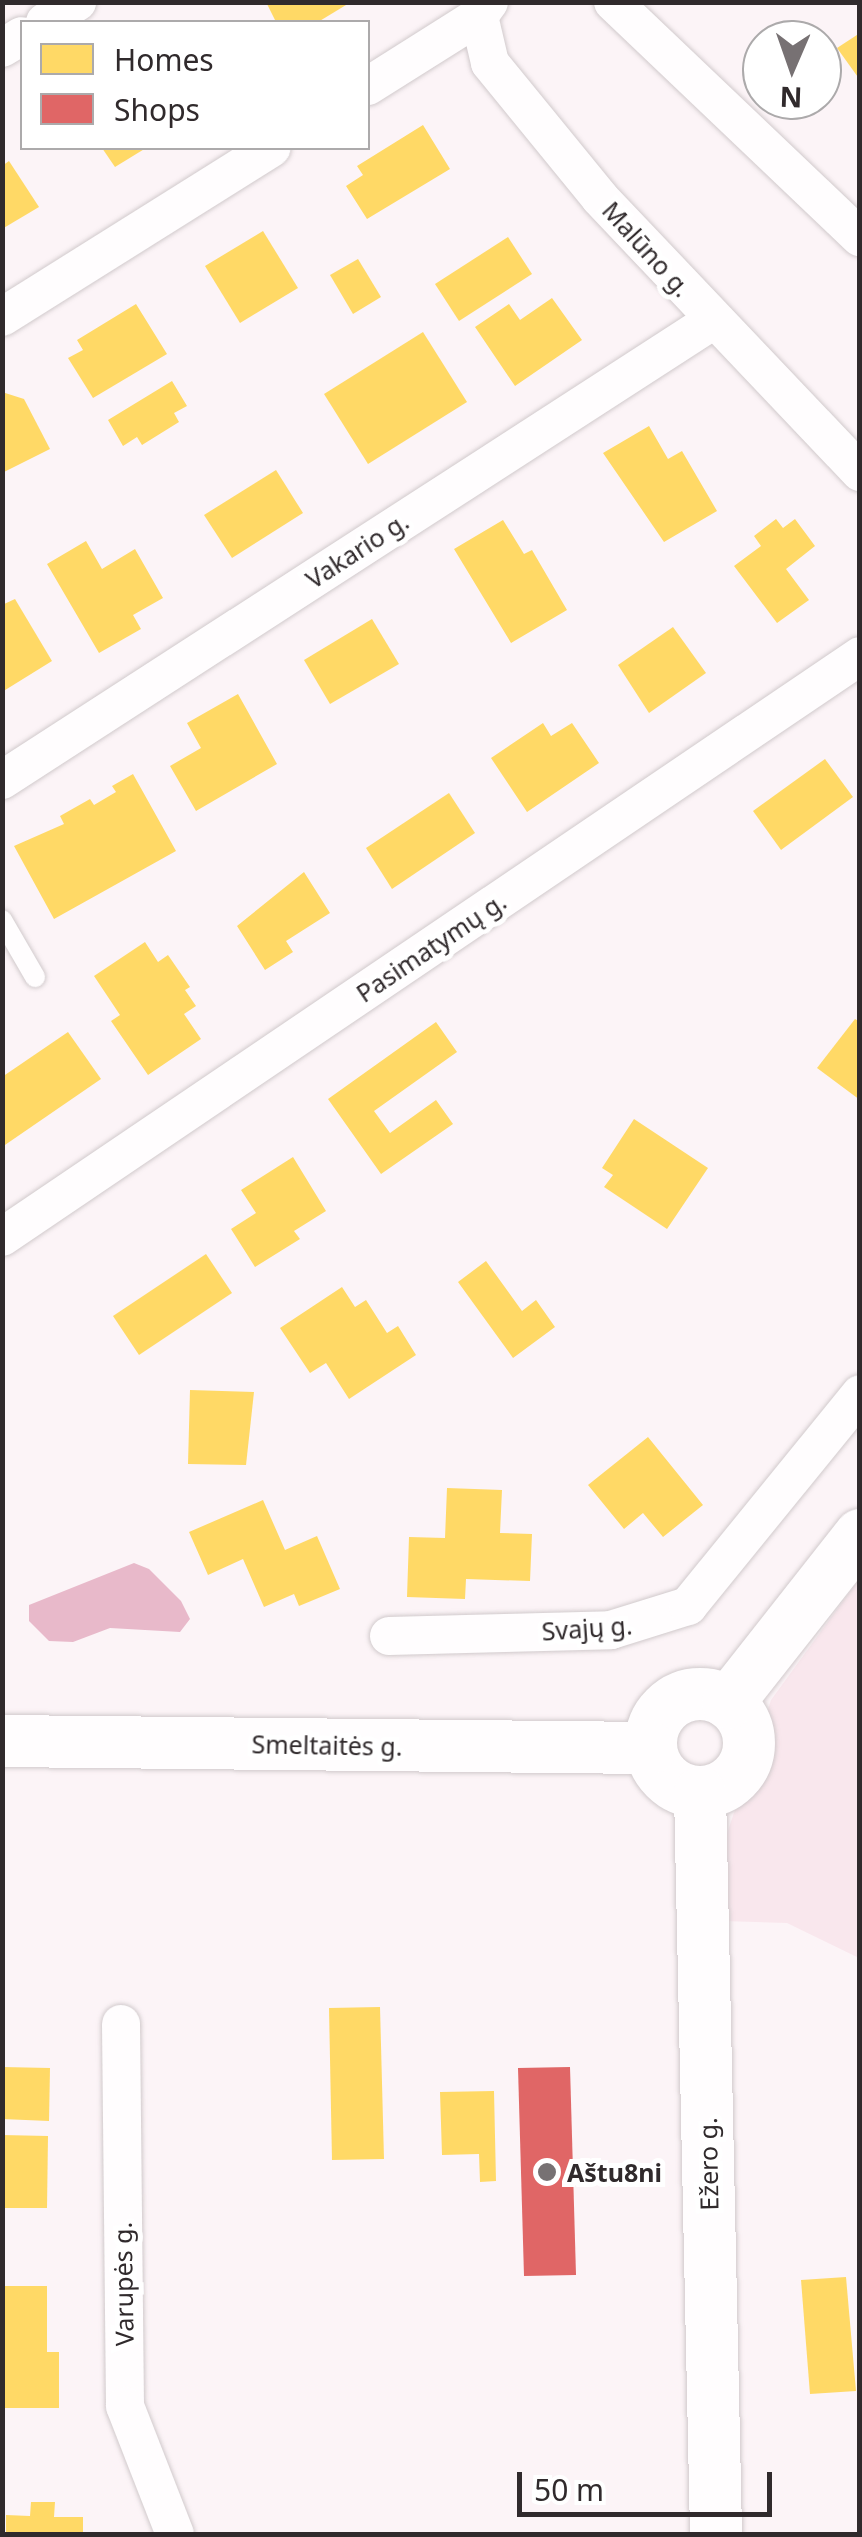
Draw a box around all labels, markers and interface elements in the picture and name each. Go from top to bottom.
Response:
legend [20,20,370,150]
north arrow [742,20,842,120]
text: Homes [114,39,214,80]
text: N [779,79,803,117]
text: Shops [114,89,200,130]
street label: Malūno g. [596,195,698,303]
street label: Vakario g. [300,506,414,594]
street label: Pasimatymų g. [350,886,512,1008]
street label: Svajų g. [541,1610,633,1646]
street label: Smeltaitės g. [251,1729,403,1761]
street label: Ežero g. [692,2117,724,2211]
place label: Aštu8ni [567,2157,662,2187]
marker: Aštu8ni [536,2161,558,2183]
street label: Varupės g. [107,2222,139,2346]
scale bar [522,2452,777,2514]
text: 50 m [534,2469,604,2510]

